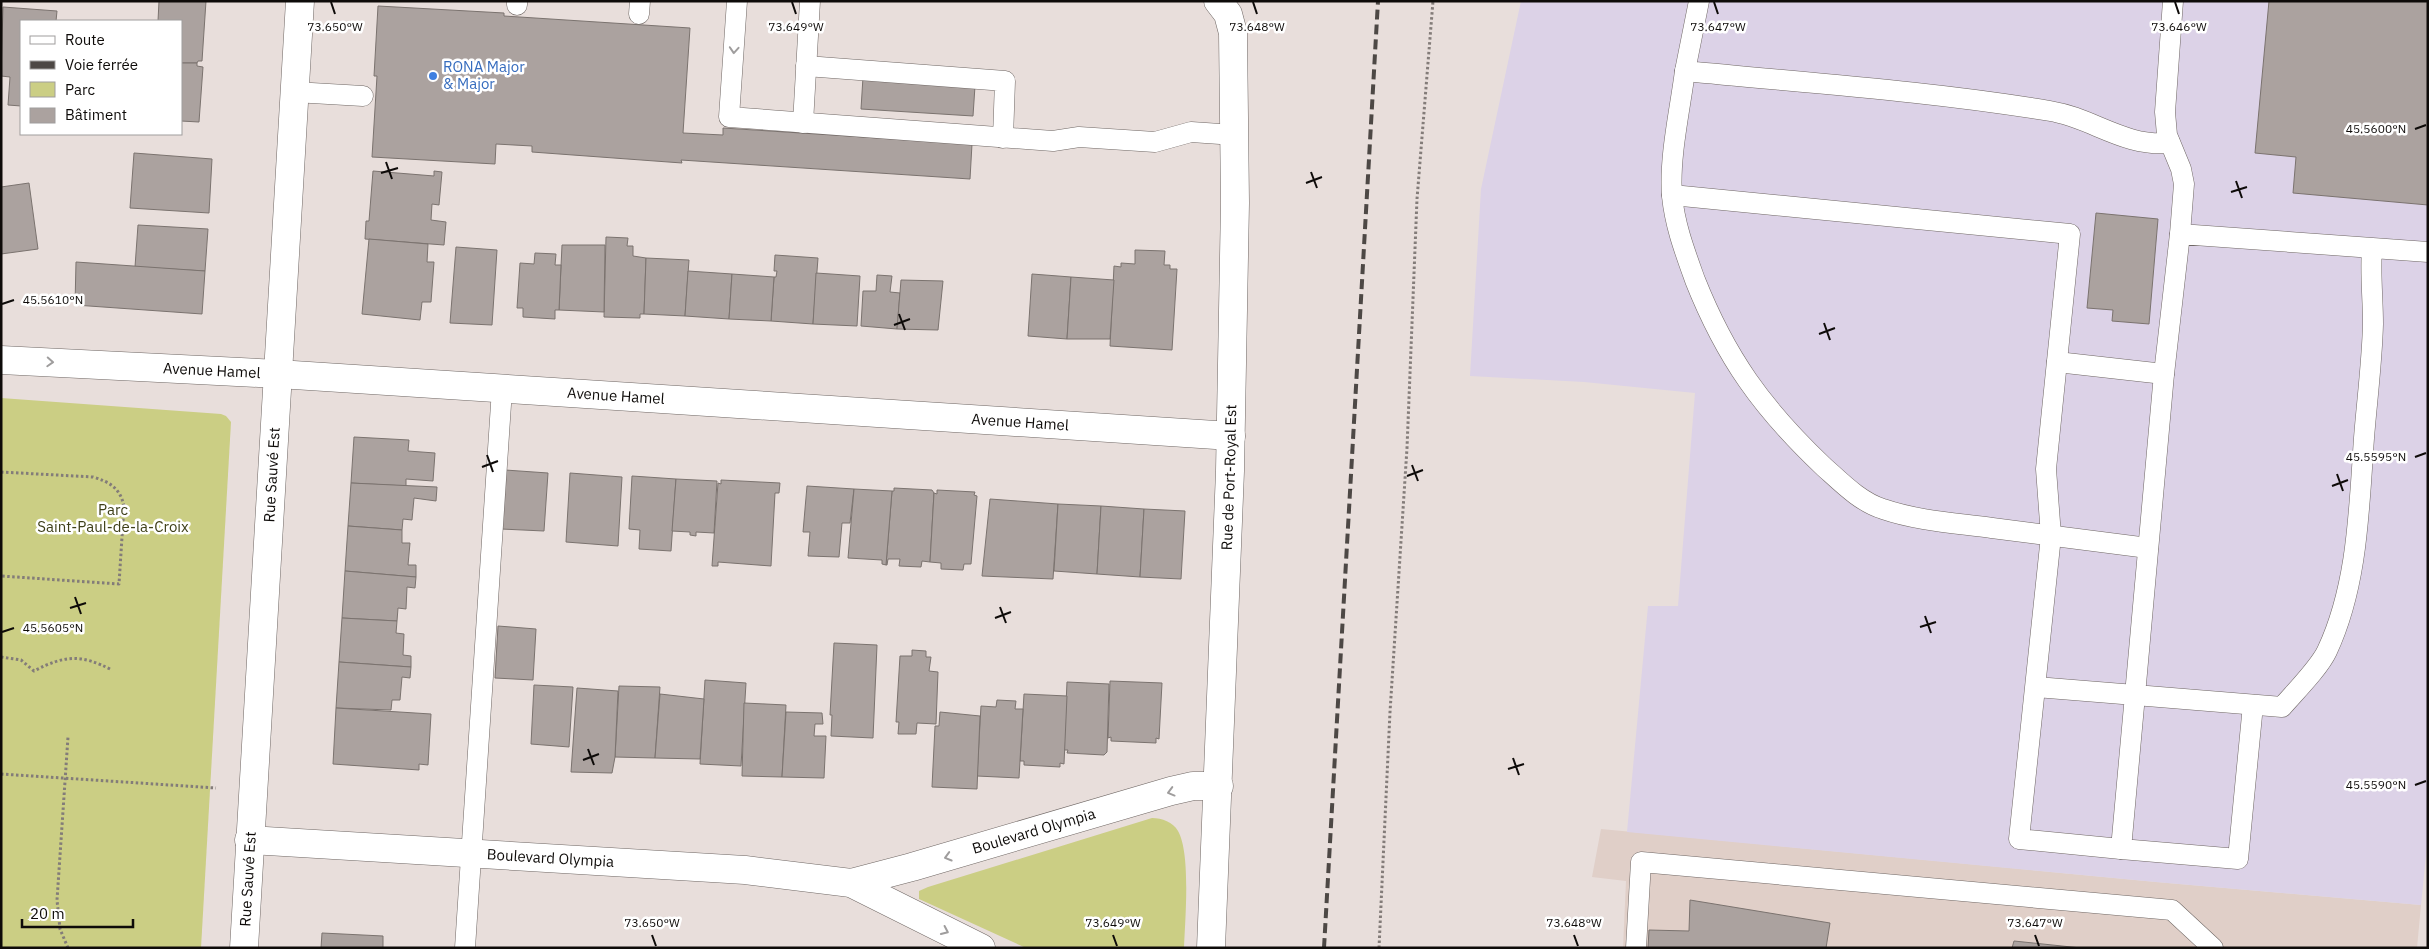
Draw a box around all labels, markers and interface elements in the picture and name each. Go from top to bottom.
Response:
text: 73.650°W [307,19,363,34]
text: 73.649°W [768,19,824,34]
text: 73.648°W [1229,19,1285,34]
text: 73.647°W [1690,19,1746,34]
text: 73.646°W [2151,19,2207,34]
legend [20,20,182,135]
text: Route [65,30,105,49]
one-way arrow [728,46,739,54]
text: Voie ferrée [65,55,138,74]
place label: RONA Major & Major [443,57,525,93]
marker: RONA Major & Major [427,70,439,82]
text: Parc [65,80,95,99]
text: Bâtiment [65,105,127,124]
text: 45.5600°N [2346,121,2406,136]
text: 45.5610°N [23,292,83,307]
one-way arrow [46,357,54,368]
street label: Avenue Hamel [162,358,261,382]
street label: Avenue Hamel [567,383,665,408]
street label: Rue de Port-Royal Est [1217,404,1240,551]
street label: Avenue Hamel [971,409,1070,434]
street label: Rue Sauvé Est [259,427,284,523]
text: 45.5595°N [2346,449,2406,464]
park label: Parc Saint-Paul-de-la-Croix [37,500,189,536]
text: 45.5605°N [23,620,83,635]
text: 45.5590°N [2346,777,2406,792]
one-way arrow [1166,786,1175,797]
street label: Boulevard Olympia [970,804,1098,858]
street label: Rue Sauvé Est [235,831,260,927]
street label: Boulevard Olympia [486,844,615,871]
one-way arrow [944,852,952,862]
scale bar [22,896,134,928]
text: 20 m [30,904,65,923]
text: 73.650°W [624,915,680,930]
text: 73.649°W [1085,915,1141,930]
text: 73.648°W [1546,915,1602,930]
text: 73.647°W [2007,915,2063,930]
one-way arrow [940,924,949,935]

